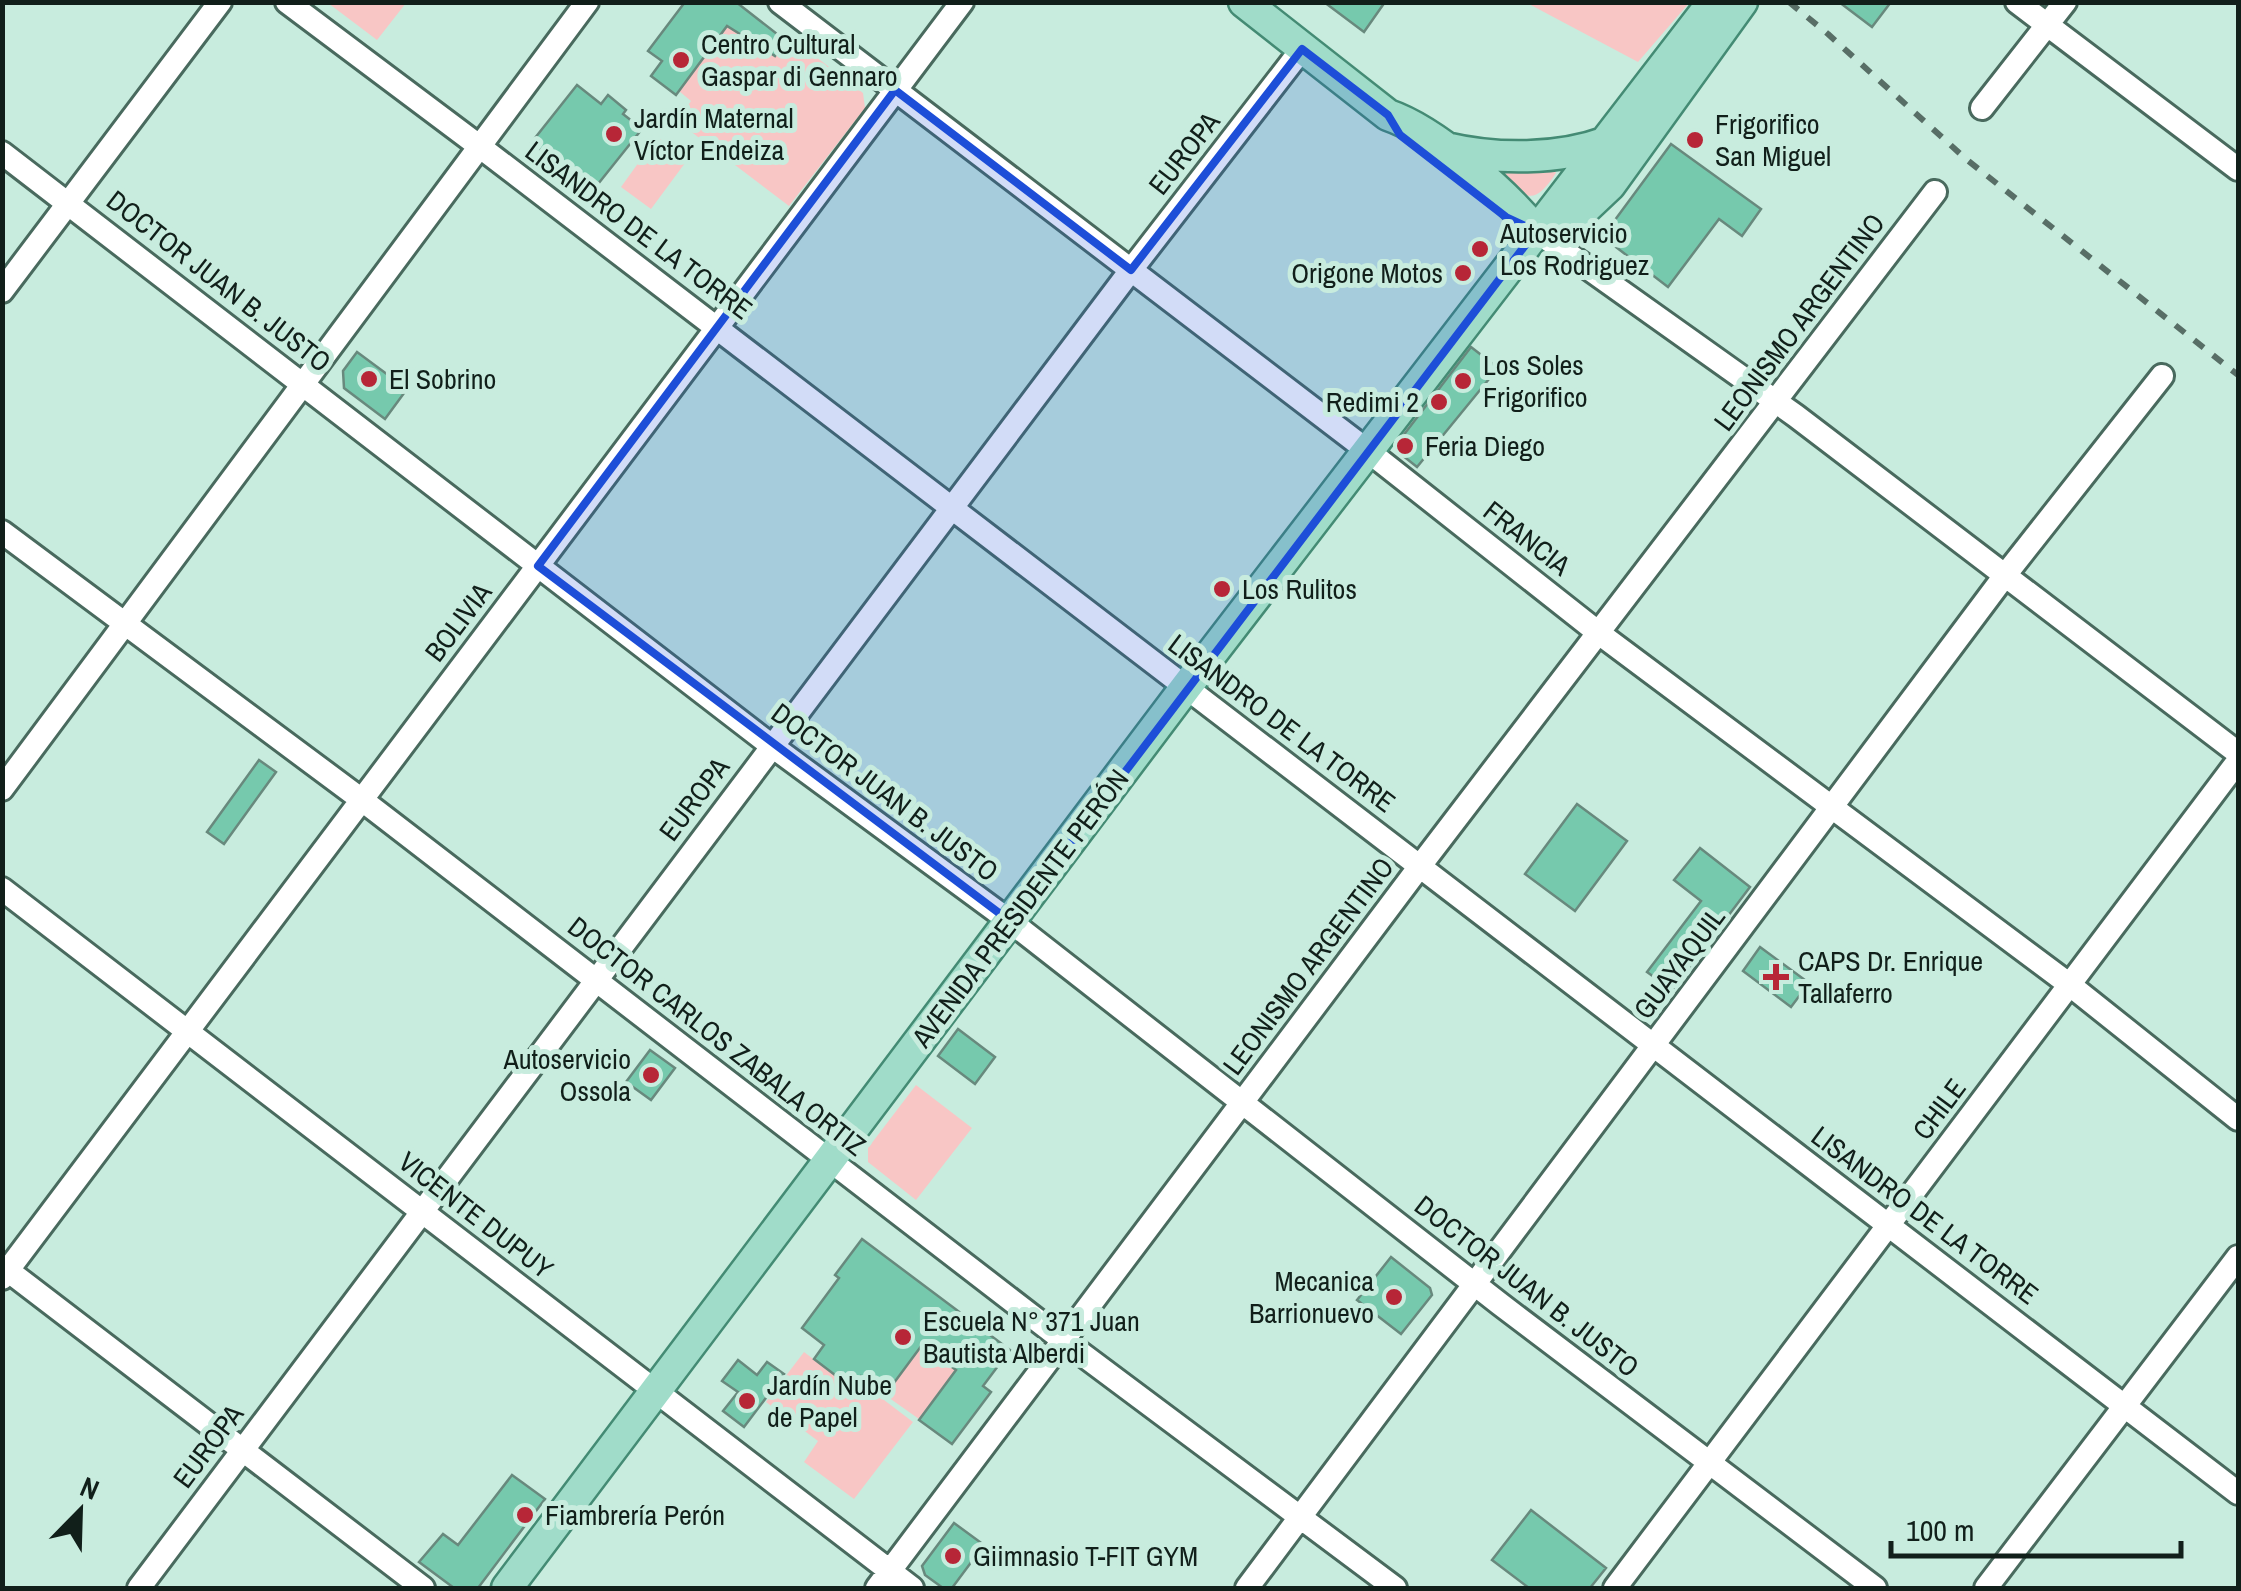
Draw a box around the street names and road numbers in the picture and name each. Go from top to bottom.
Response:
street label: EUROPA [1140,103,1229,202]
street label: LISANDRO DE LA TORRE [518,132,760,328]
street label: DOCTOR JUAN B. JUSTO [99,181,339,381]
street label: LEONISMO ARGENTINO [1705,206,1893,438]
street label: FRANCIA [1476,492,1579,584]
street label: BOLIVIA [416,574,500,669]
street label: LISANDRO DE LA TORRE [1161,625,1403,821]
street label: DOCTOR JUAN B. JUSTO [764,694,1006,890]
street label: EUROPA [650,749,738,848]
street label: AVENIDA PRESIDENTE PERÓN [902,761,1137,1056]
street label: LEONISMO ARGENTINO [1214,850,1402,1082]
street label: GUAYAQUIL [1625,899,1734,1027]
street label: DOCTOR CARLOS ZABALA ORTIZ [560,908,874,1164]
street label: CHILE [1903,1071,1975,1147]
street label: LISANDRO DE LA TORRE [1804,1117,2046,1313]
street label: VICENTE DUPUY [391,1143,562,1288]
street label: DOCTOR JUAN B. JUSTO [1407,1186,1647,1386]
street label: EUROPA [164,1396,252,1495]

